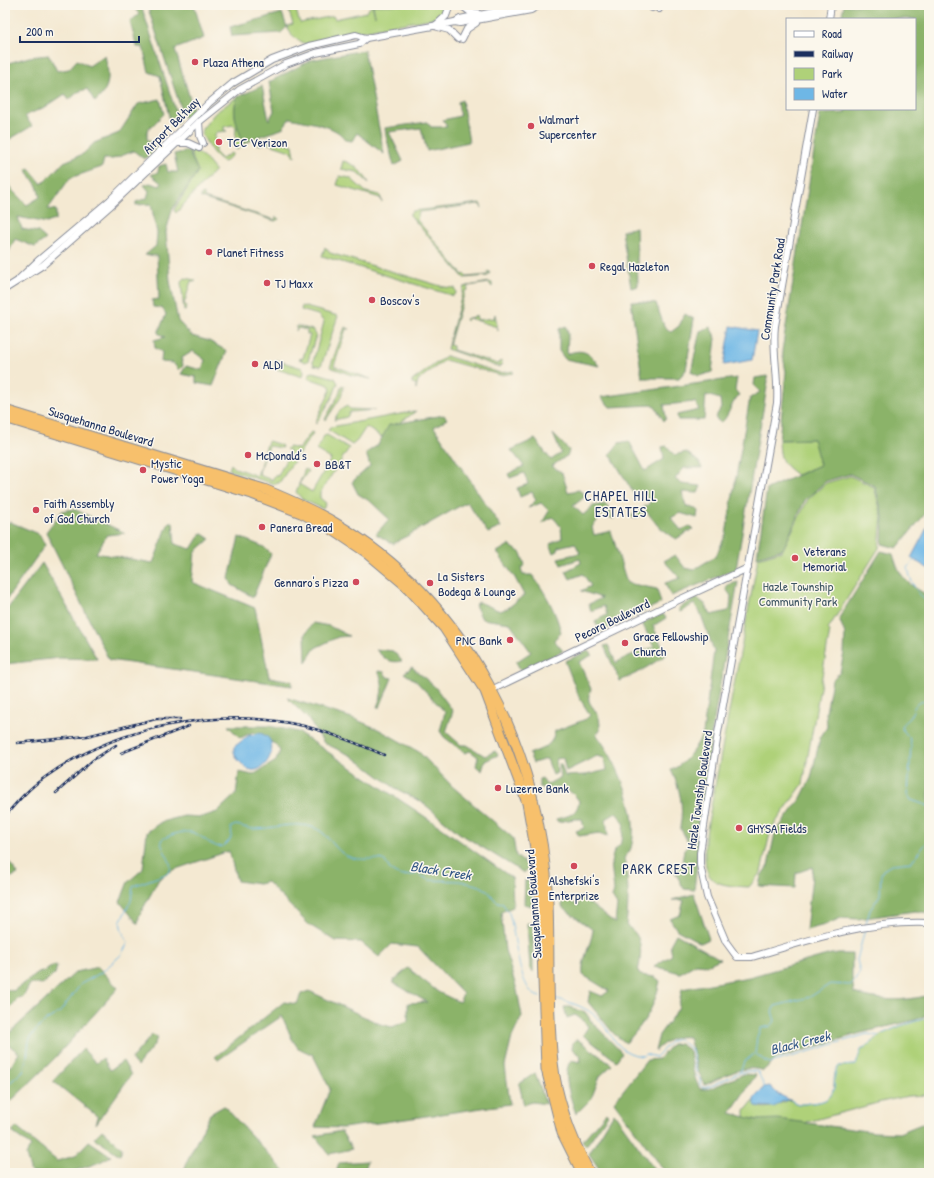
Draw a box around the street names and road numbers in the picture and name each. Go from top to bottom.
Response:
street label: Airport Beltway [139,92,204,157]
street label: Community Park Road [755,237,789,341]
street label: Susquehanna Boulevard [46,401,156,451]
street label: Pecora Boulevard [572,594,652,646]
street label: Hazle Township Boulevard [682,730,716,850]
street label: Susquehanna Boulevard [520,849,546,959]

